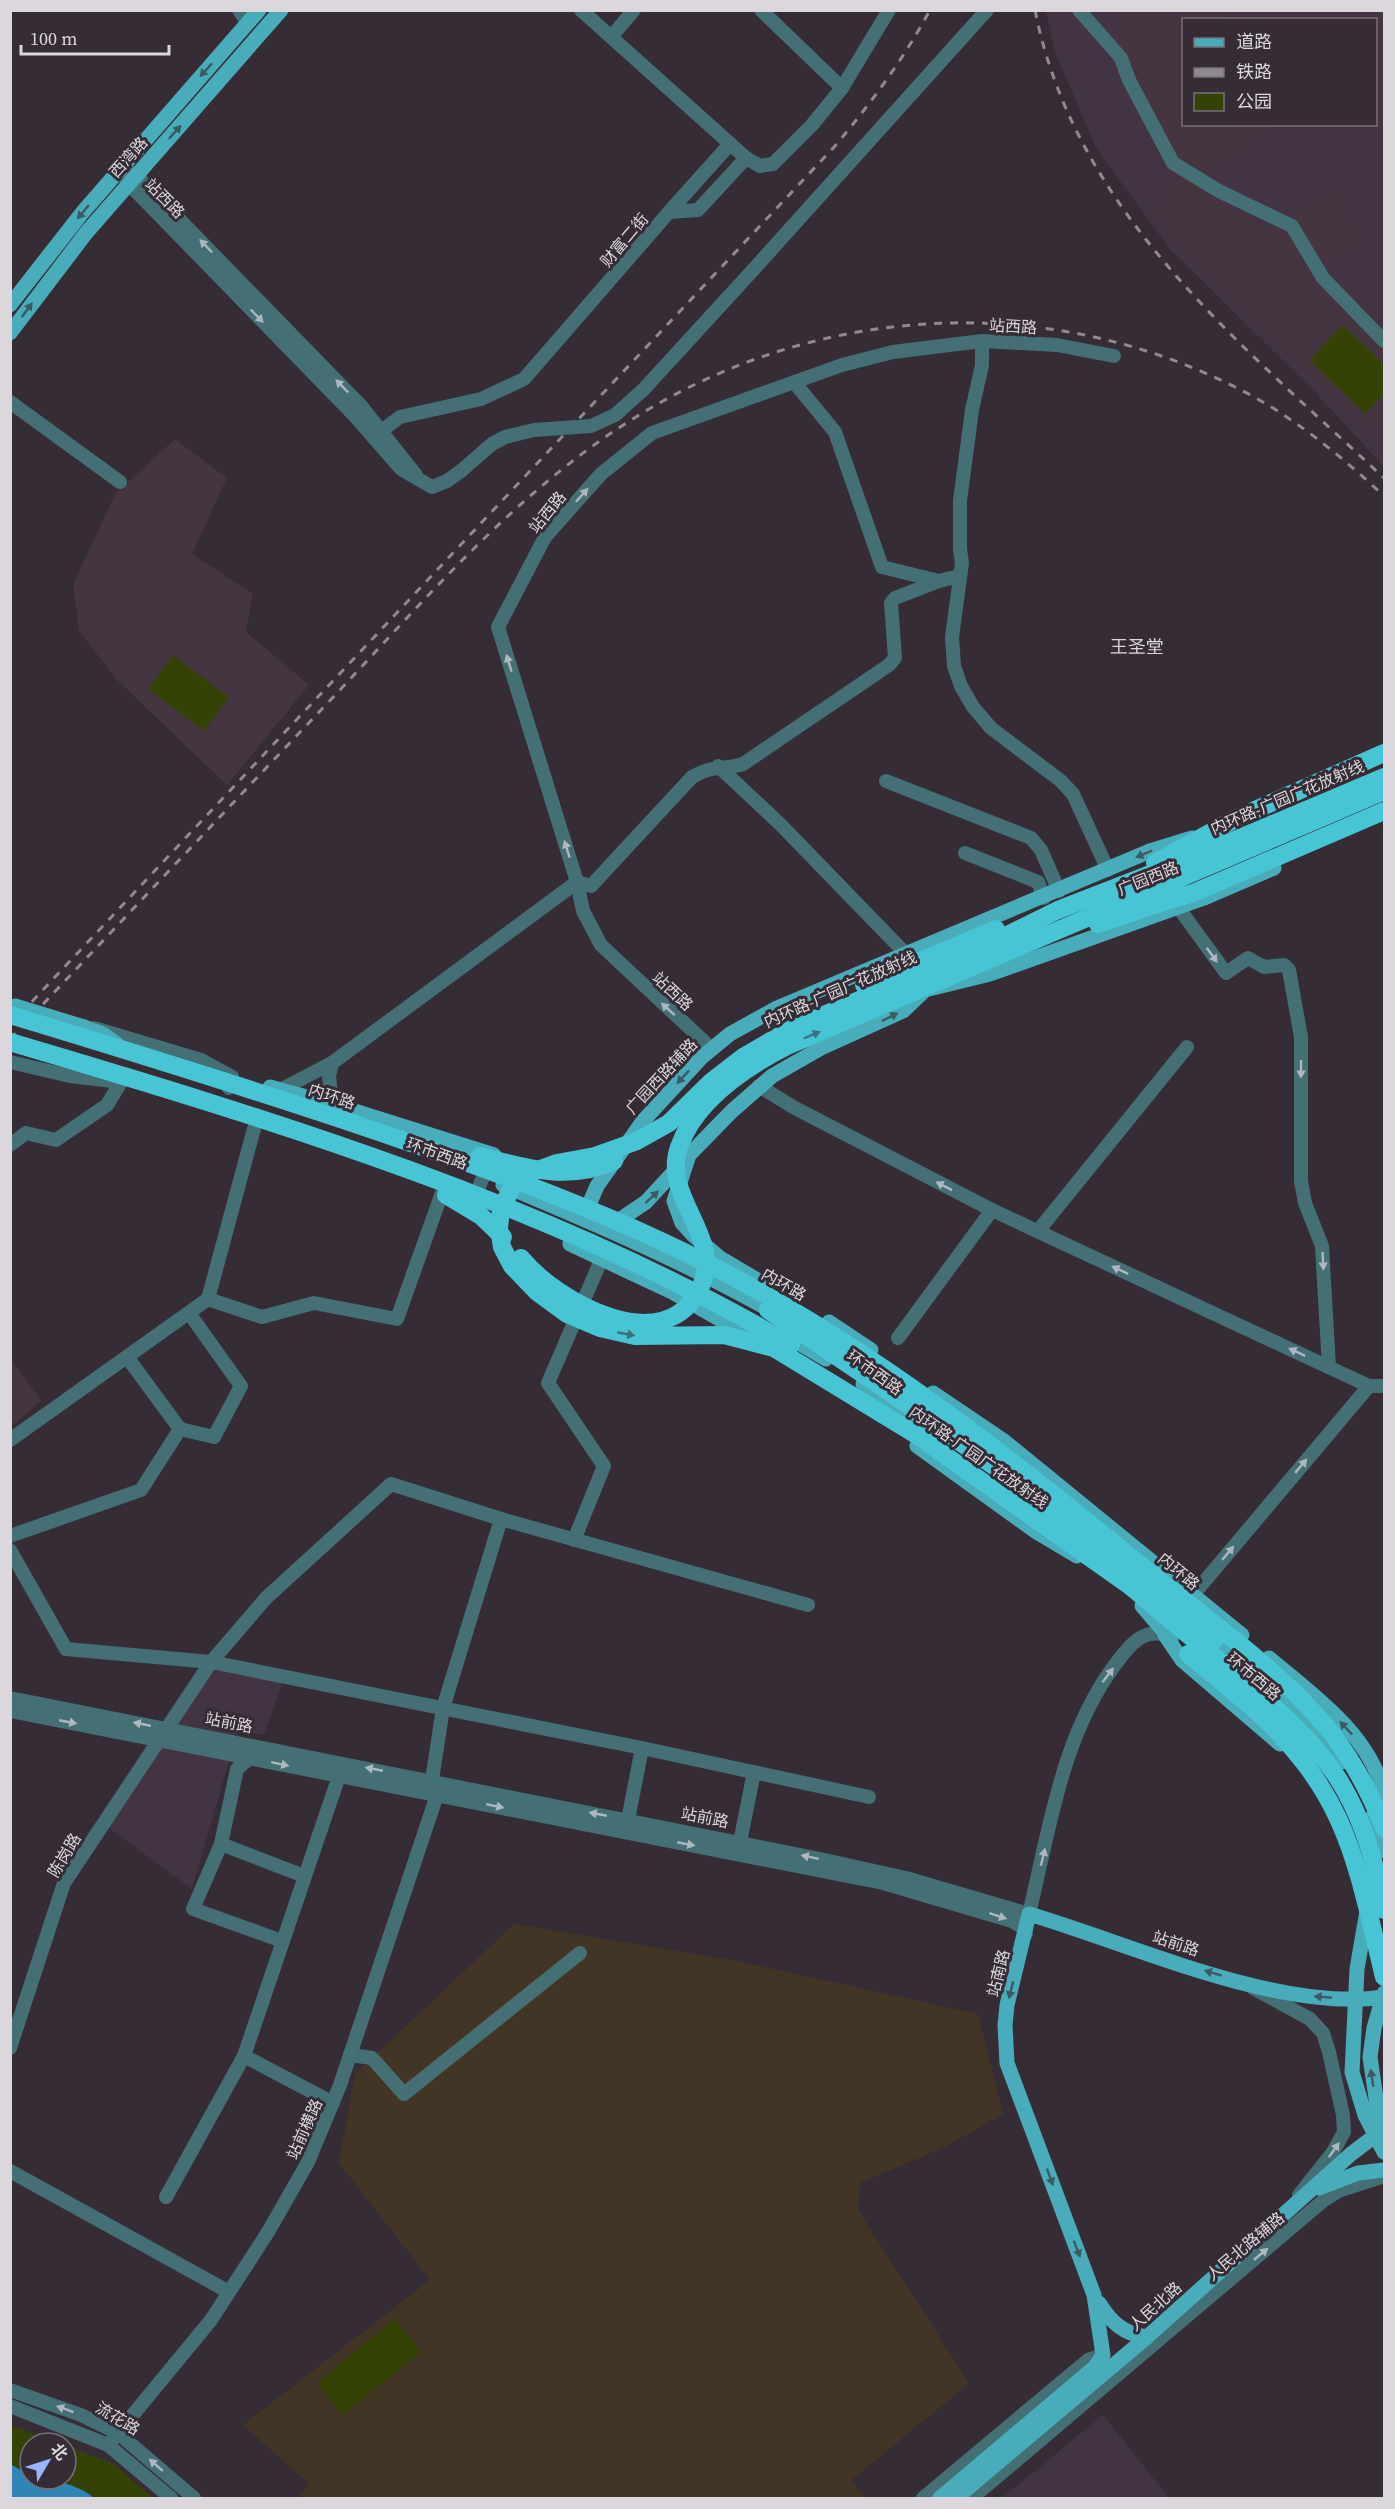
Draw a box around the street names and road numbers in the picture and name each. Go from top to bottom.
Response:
street label: 西湾路 [104,132,152,182]
street label: 站西路 [140,173,190,223]
street label: 财富二街 [595,208,653,272]
street label: 站西路 [988,314,1038,338]
street label: 站西路 [523,486,571,538]
street label: 内环路-广园广花放射线 [1207,755,1367,839]
street label: 广园西路 [1114,856,1182,900]
street label: 内环路-广园广花放射线 [760,945,920,1033]
street label: 站西路 [648,967,698,1015]
street label: 广园西路辅路 [620,1033,702,1119]
street label: 内环路 [306,1078,358,1114]
street label: 环市西路 [403,1132,471,1174]
street label: 内环路 [758,1262,810,1306]
street label: 环市西路 [843,1344,907,1400]
street label: 内环路-广园广花放射线 [905,1401,1053,1513]
street label: 内环路 [1154,1547,1204,1595]
street label: 环市西路 [1222,1647,1286,1705]
street label: 站前路 [203,1707,255,1737]
street label: 站前路 [679,1802,731,1832]
street label: 陈岗路 [42,1829,86,1881]
street label: 站前路 [1150,1925,1202,1961]
street label: 站南路 [982,1947,1014,1999]
street label: 站前横路 [281,2095,327,2163]
street label: 人民北路辅路 [1201,2207,1289,2285]
street label: 人民北路 [1124,2276,1186,2336]
street label: 流花路 [92,2396,144,2440]

